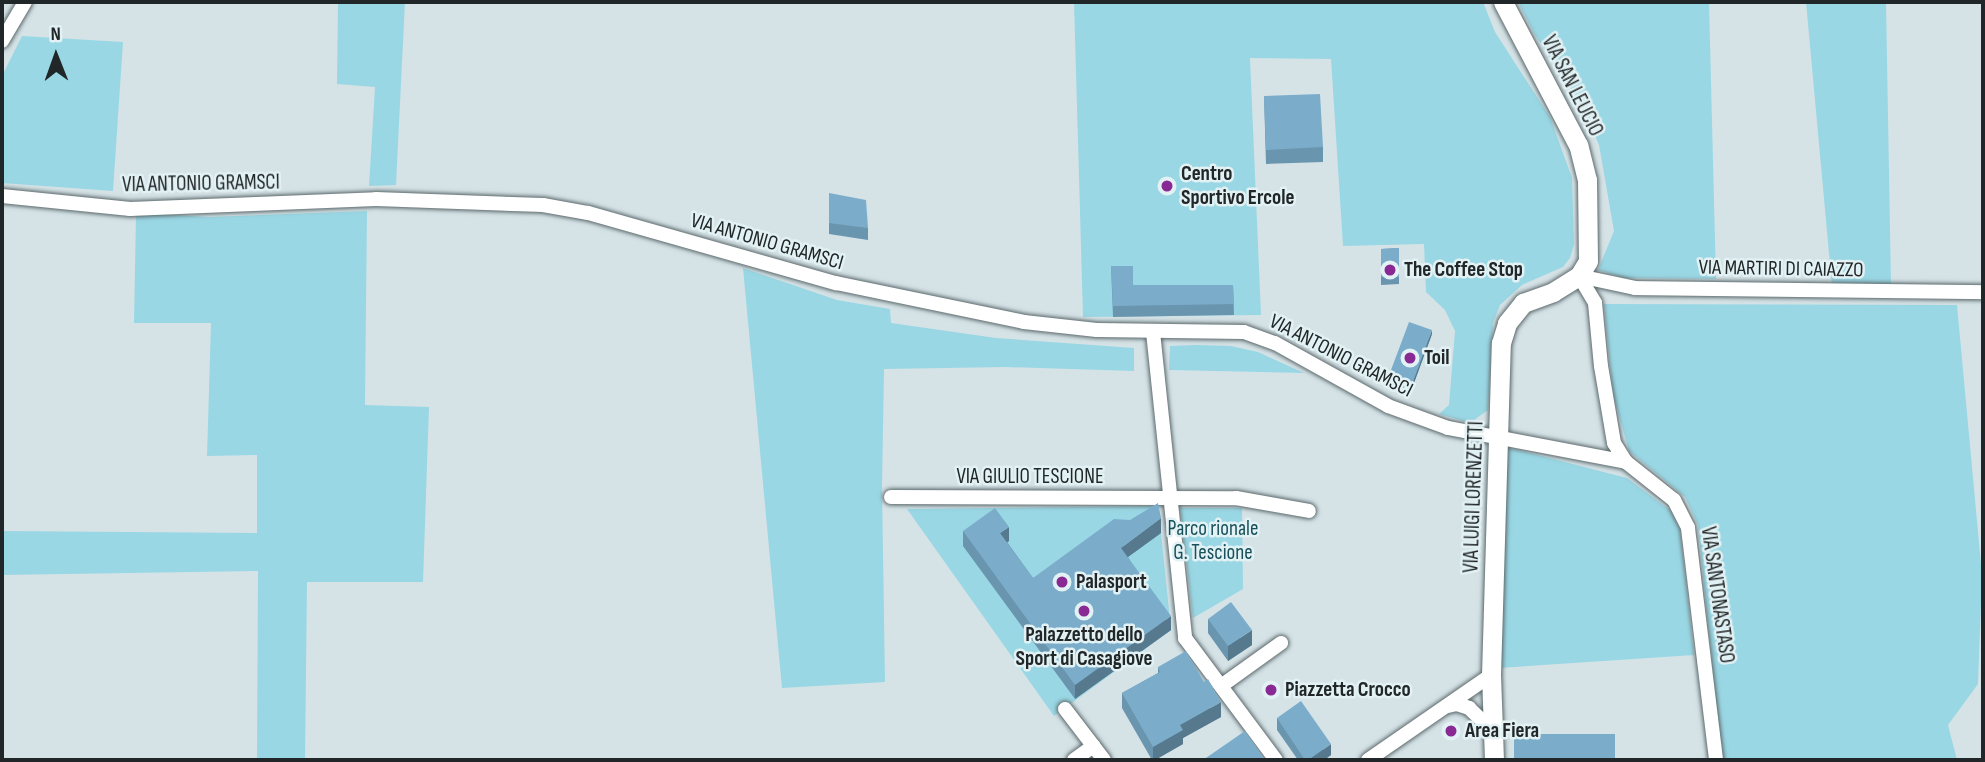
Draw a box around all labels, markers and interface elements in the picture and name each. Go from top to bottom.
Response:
north arrow [21,21,91,91]
text: N [50,23,61,46]
street label: VIA SAN LEUCIO [1536,31,1608,141]
place label: Centro Sportivo Ercole [1181,161,1294,211]
street label: VIA ANTONIO GRAMSCI [122,170,280,198]
marker: Centro Sportivo Ercole [1159,178,1175,194]
street label: VIA ANTONIO GRAMSCI [688,208,846,276]
street label: VIA MARTIRI DI CAIAZZO [1698,255,1864,283]
place label: The Coffee Stop [1404,257,1523,283]
marker: The Coffee Stop [1382,262,1398,278]
street label: VIA ANTONIO GRAMSCI [1265,309,1417,403]
place label: Toil [1424,345,1450,371]
marker: Toil [1402,350,1418,366]
street label: VIA LUIGI LORENZETTI [1459,421,1489,573]
street label: VIA GIULIO TESCIONE [956,464,1104,490]
park label: Parco rionale G. Tescione [1168,516,1258,566]
street label: VIA SANTONASTASO [1695,525,1739,665]
place label: Palasport [1076,569,1147,595]
marker: Palasport [1054,574,1070,590]
marker: Palazzetto dello Sport di Casagiove [1076,603,1092,619]
place label: Palazzetto dello Sport di Casagiove [1016,622,1152,672]
place label: Piazzetta Crocco [1285,677,1411,703]
marker: Piazzetta Crocco [1263,682,1279,698]
place label: Area Fiera [1465,718,1539,744]
marker: Area Fiera [1443,723,1459,739]

